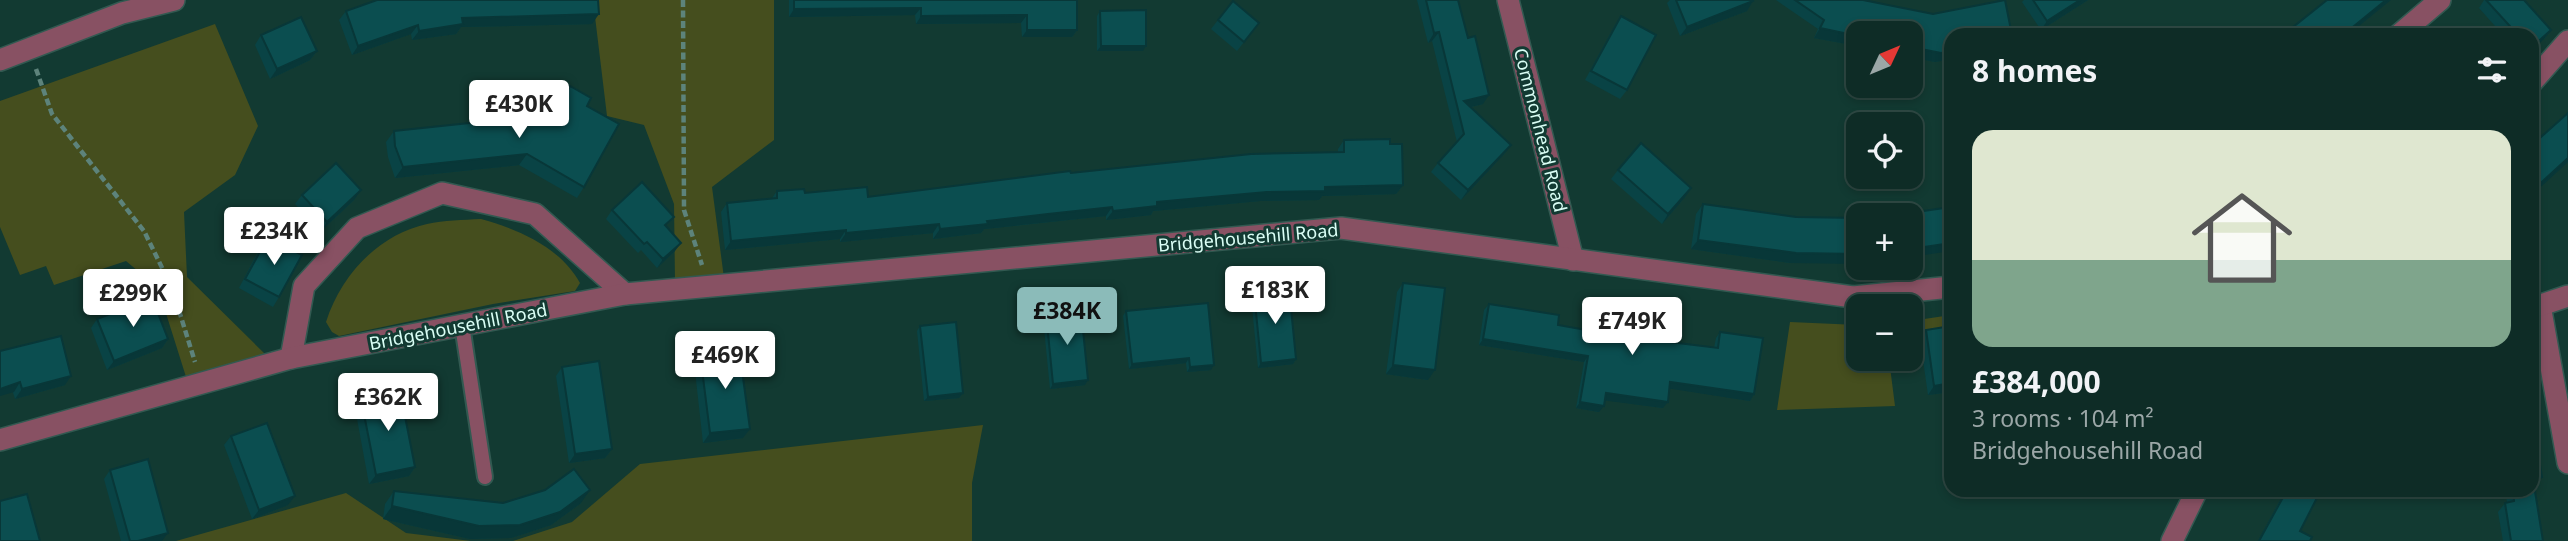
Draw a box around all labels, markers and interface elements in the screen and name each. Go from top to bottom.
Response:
north arrow [1846,21,1923,98]
map controls [1846,21,1923,371]
street label: Commonhead Road [1509,45,1573,215]
text: 8 homes [1972,50,2097,91]
icon: filters [2473,51,2511,89]
pin: £430K [470,80,568,140]
text: £430K [485,87,553,119]
button: locate [1846,112,1923,189]
icon: home [2179,175,2305,301]
button: + [1846,203,1923,280]
pin: £234K [225,208,323,267]
text: £234K [240,214,308,246]
street label: Bridgehousehill Road [1157,217,1339,257]
pin: £183K [1226,266,1324,326]
pin: £299K [84,270,182,329]
text: £183K [1241,273,1309,305]
text: £299K [99,276,167,308]
pin: £384K [1018,288,1116,347]
text: £384K [1033,294,1101,326]
button: − [1846,294,1923,371]
street label: Bridgehousehill Road [367,297,549,355]
pin: £749K [1583,298,1681,357]
text: £749K [1598,304,1666,336]
pin: £469K [676,332,774,391]
text: £469K [691,338,759,370]
text: £384,000 [1972,361,2101,402]
pin: £362K [339,374,437,433]
text: £362K [354,380,422,412]
text: 3 rooms · 104 m² [1972,402,2154,434]
text: Bridgehousehill Road [1972,434,2203,466]

